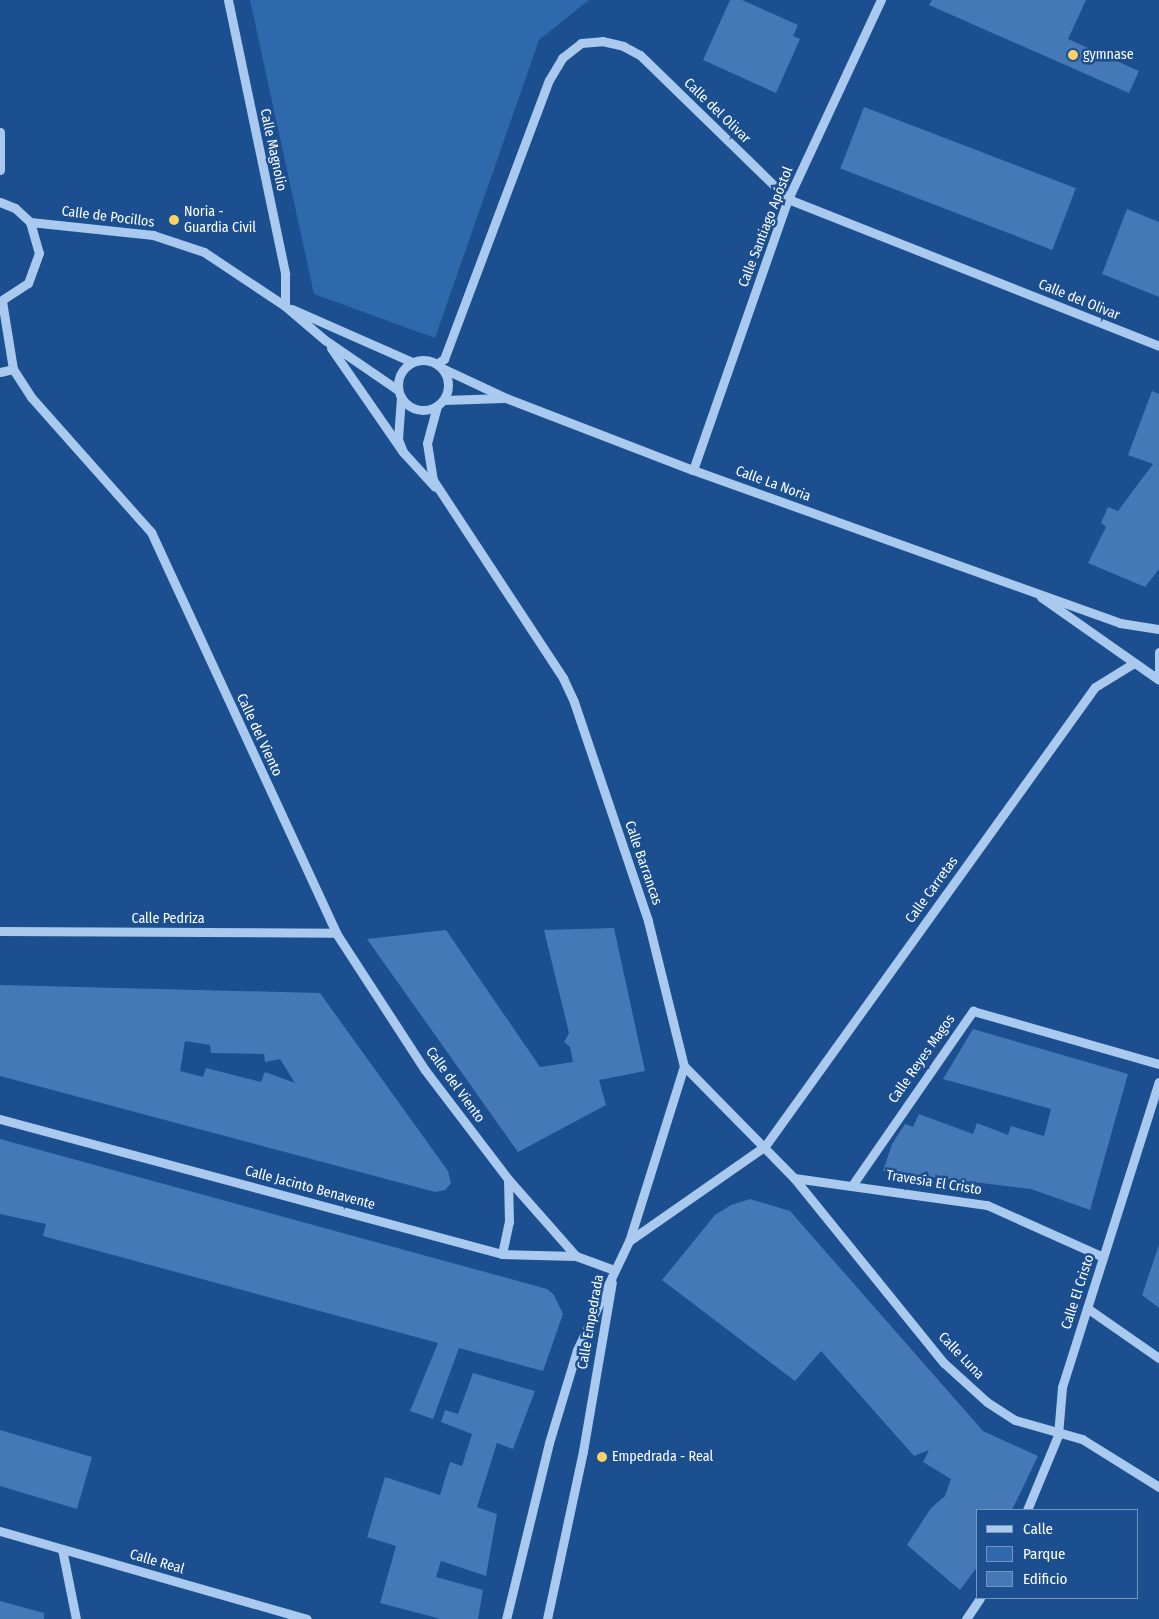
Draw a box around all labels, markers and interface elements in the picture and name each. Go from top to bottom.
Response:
place label: gymnase [1083,47,1134,63]
marker: gymnase [1067,49,1079,61]
street label: Calle del Olivar [680,75,754,147]
street label: Calle Magnolio [256,107,290,193]
street label: Calle Santiago Apóstol [735,164,797,290]
street label: Calle de Pocillos [61,203,155,231]
place label: Noria - Guardia Civil [184,204,256,236]
marker: Noria - Guardia Civil [168,214,180,226]
street label: Calle del Olivar [1036,276,1122,324]
street label: Calle La Noria [733,463,813,505]
street label: Calle del Viento [233,691,285,779]
street label: Calle Barrancas [621,819,665,907]
street label: Calle Carretas [902,853,962,927]
street label: Calle Pedriza [131,911,205,927]
street label: Calle Reyes Magos [885,1011,959,1107]
street label: Calle del Viento [422,1044,488,1126]
street label: Calle Jacinto Benavente [243,1163,377,1213]
street label: Travesía El Cristo [885,1167,983,1199]
street label: Calle El Cristo [1058,1252,1098,1332]
street label: Calle Empedrada [574,1273,608,1371]
street label: Calle Luna [935,1329,987,1383]
place label: Empedrada - Real [612,1449,713,1465]
marker: Empedrada - Real [596,1451,608,1463]
legend [976,1509,1139,1599]
text: Calle [1023,1520,1053,1538]
text: Parque [1023,1545,1066,1563]
street label: Calle Real [128,1546,186,1578]
text: Edificio [1023,1570,1068,1588]

